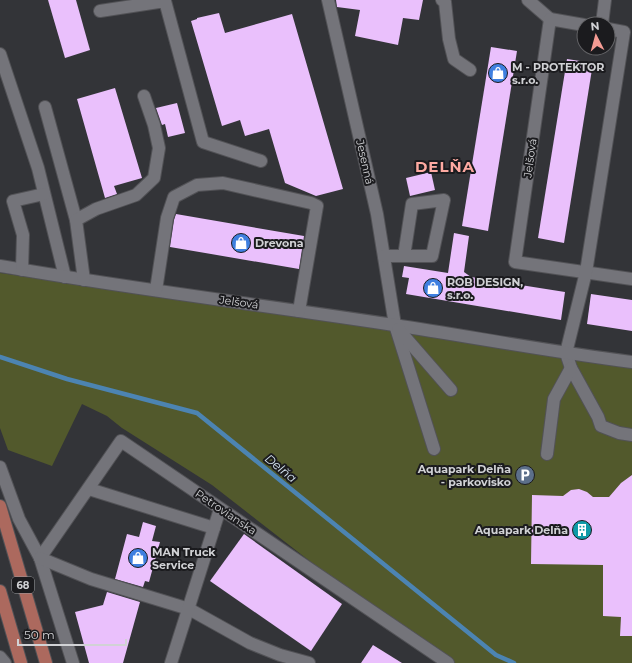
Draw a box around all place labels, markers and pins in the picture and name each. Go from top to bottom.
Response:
place label: M - PROTEKTOR s.r.o. [512,60,604,87]
shop icon: M - PROTEKTOR s.r.o. [487,62,509,84]
shop icon: Drevona [230,232,252,254]
place label: Drevona [255,236,304,250]
place label: ROB DESIGN, s.r.o. [447,275,523,302]
shop icon: ROB DESIGN, s.r.o. [422,277,444,299]
place label: Aquapark Delňa - parkovisko [417,462,511,489]
parking icon: Aquapark Delňa - parkovisko [514,464,536,486]
building icon: Aquapark Delňa [571,519,593,541]
place label: Aquapark Delňa [474,523,568,537]
place label: MAN Truck Service [152,545,216,572]
shop icon: MAN Truck Service [127,547,149,569]

